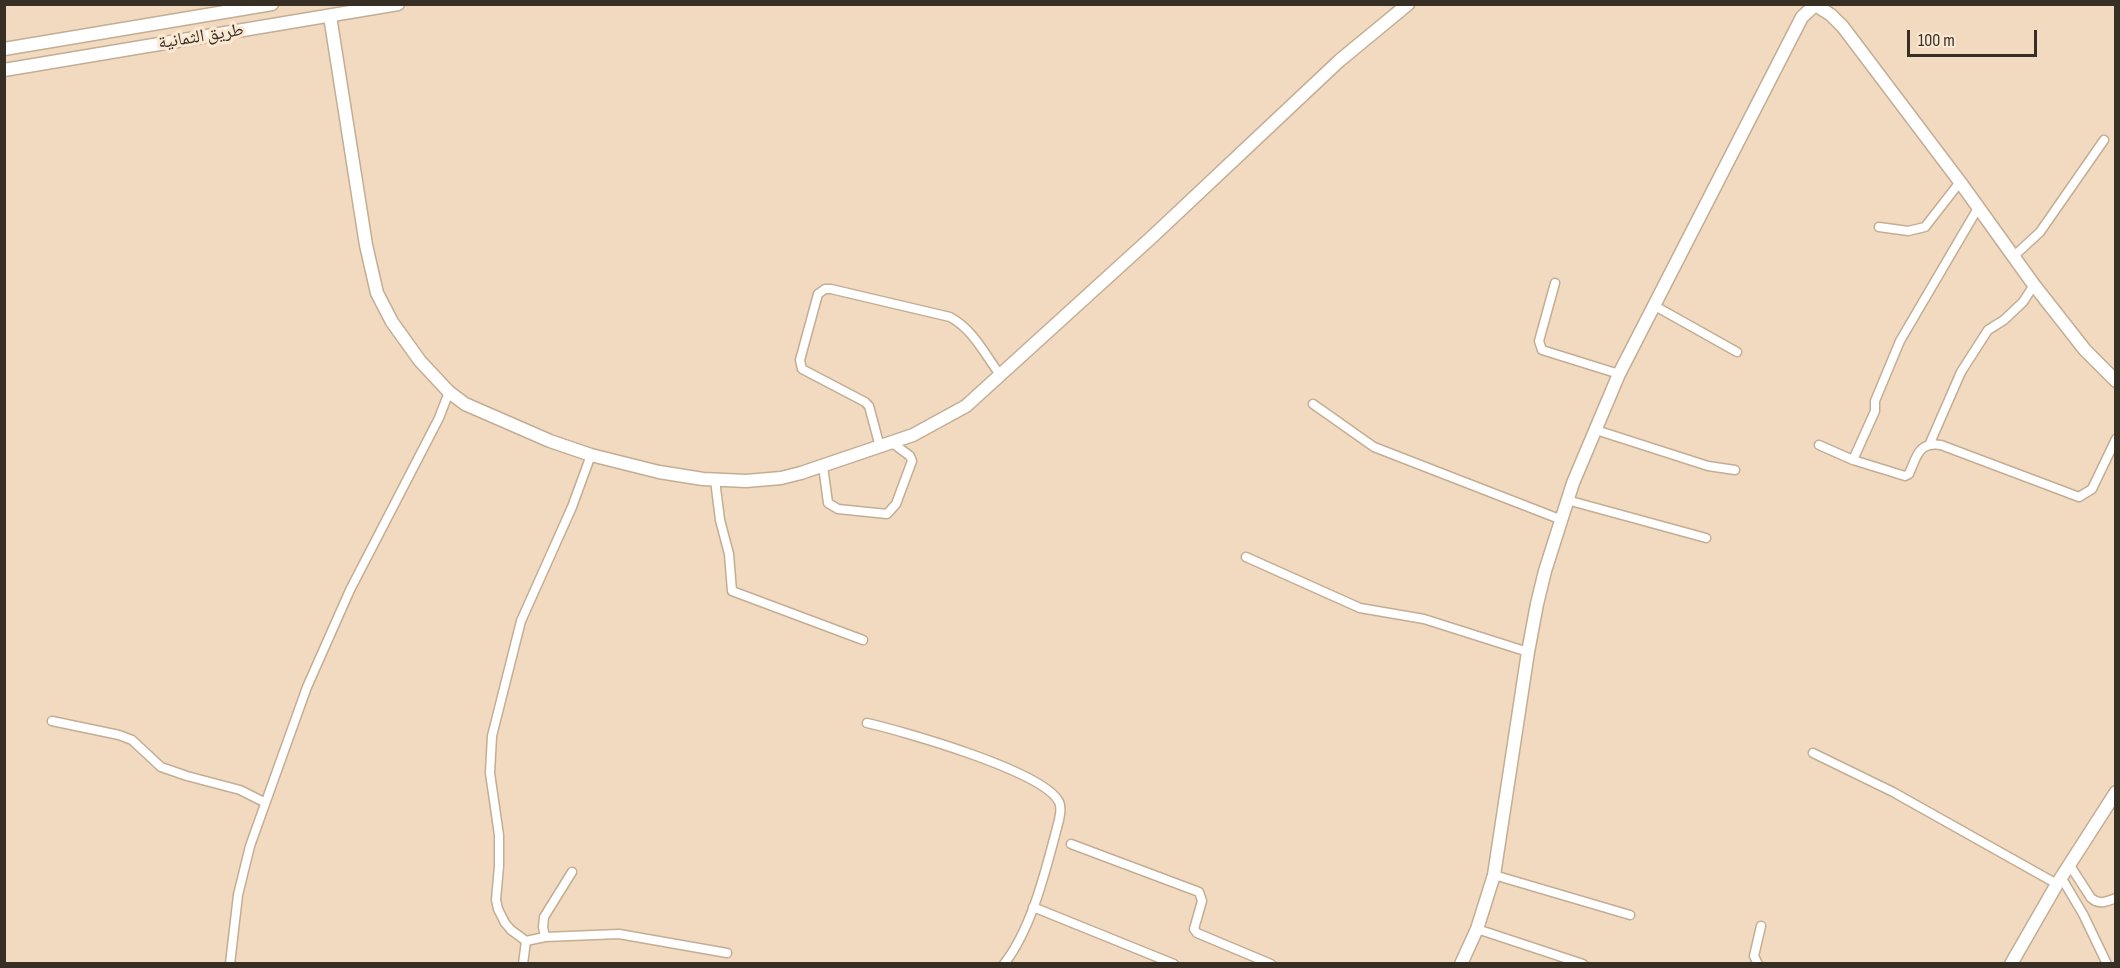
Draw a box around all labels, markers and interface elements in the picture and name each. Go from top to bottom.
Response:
scale bar [1910,18,2040,56]
street label: طريق الثمانية [157,20,245,54]
text: 100 m [1918,30,1955,51]

